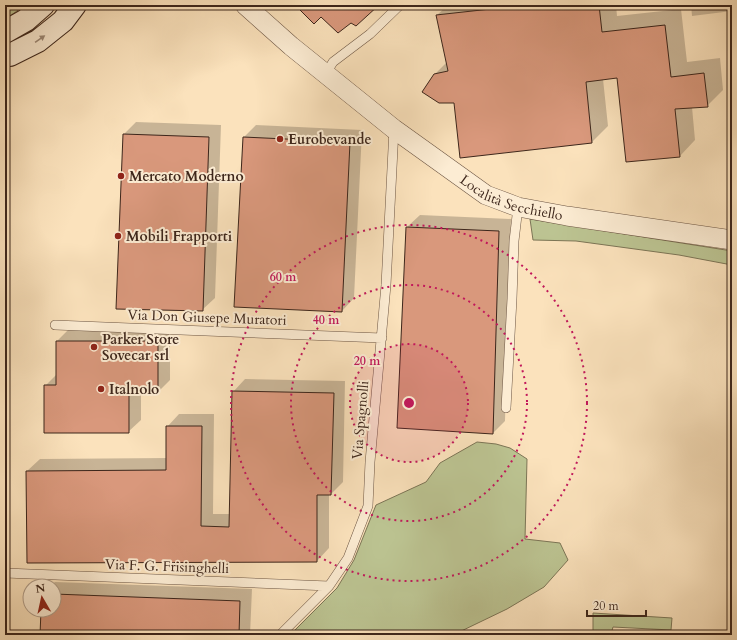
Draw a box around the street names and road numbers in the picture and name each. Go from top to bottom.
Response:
street label: Località Secchiello [456,170,565,225]
street label: Via Don Giusepe Muratori [127,305,287,330]
street label: Via Spagnolli [348,380,373,460]
street label: Via F. G. Frisinghelli [105,555,229,578]

